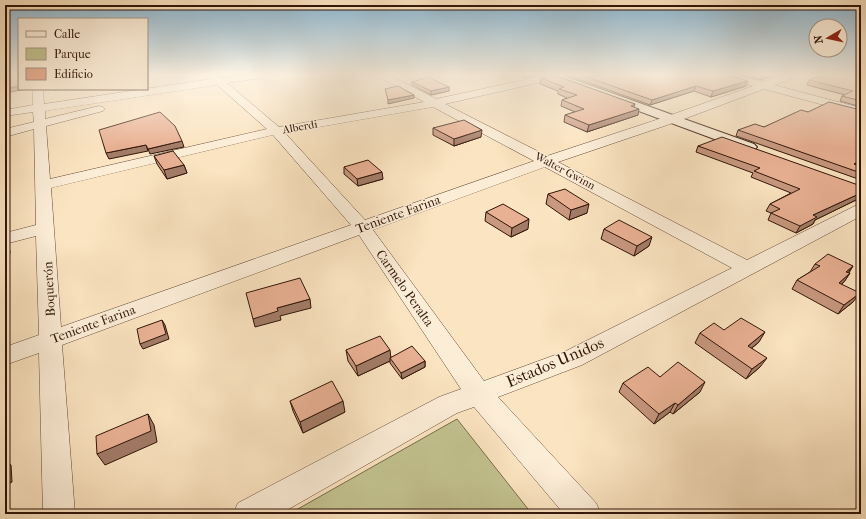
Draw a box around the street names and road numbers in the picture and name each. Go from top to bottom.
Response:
street label: Alberdi [281,117,319,137]
street label: Walter Gwinn [532,149,598,193]
street label: Teniente Farina [354,191,443,236]
street label: Carmelo Peralta [373,247,438,330]
street label: Boquerón [40,261,58,317]
street label: Teniente Farina [49,301,138,346]
street label: Estados Unidos [503,333,607,391]

